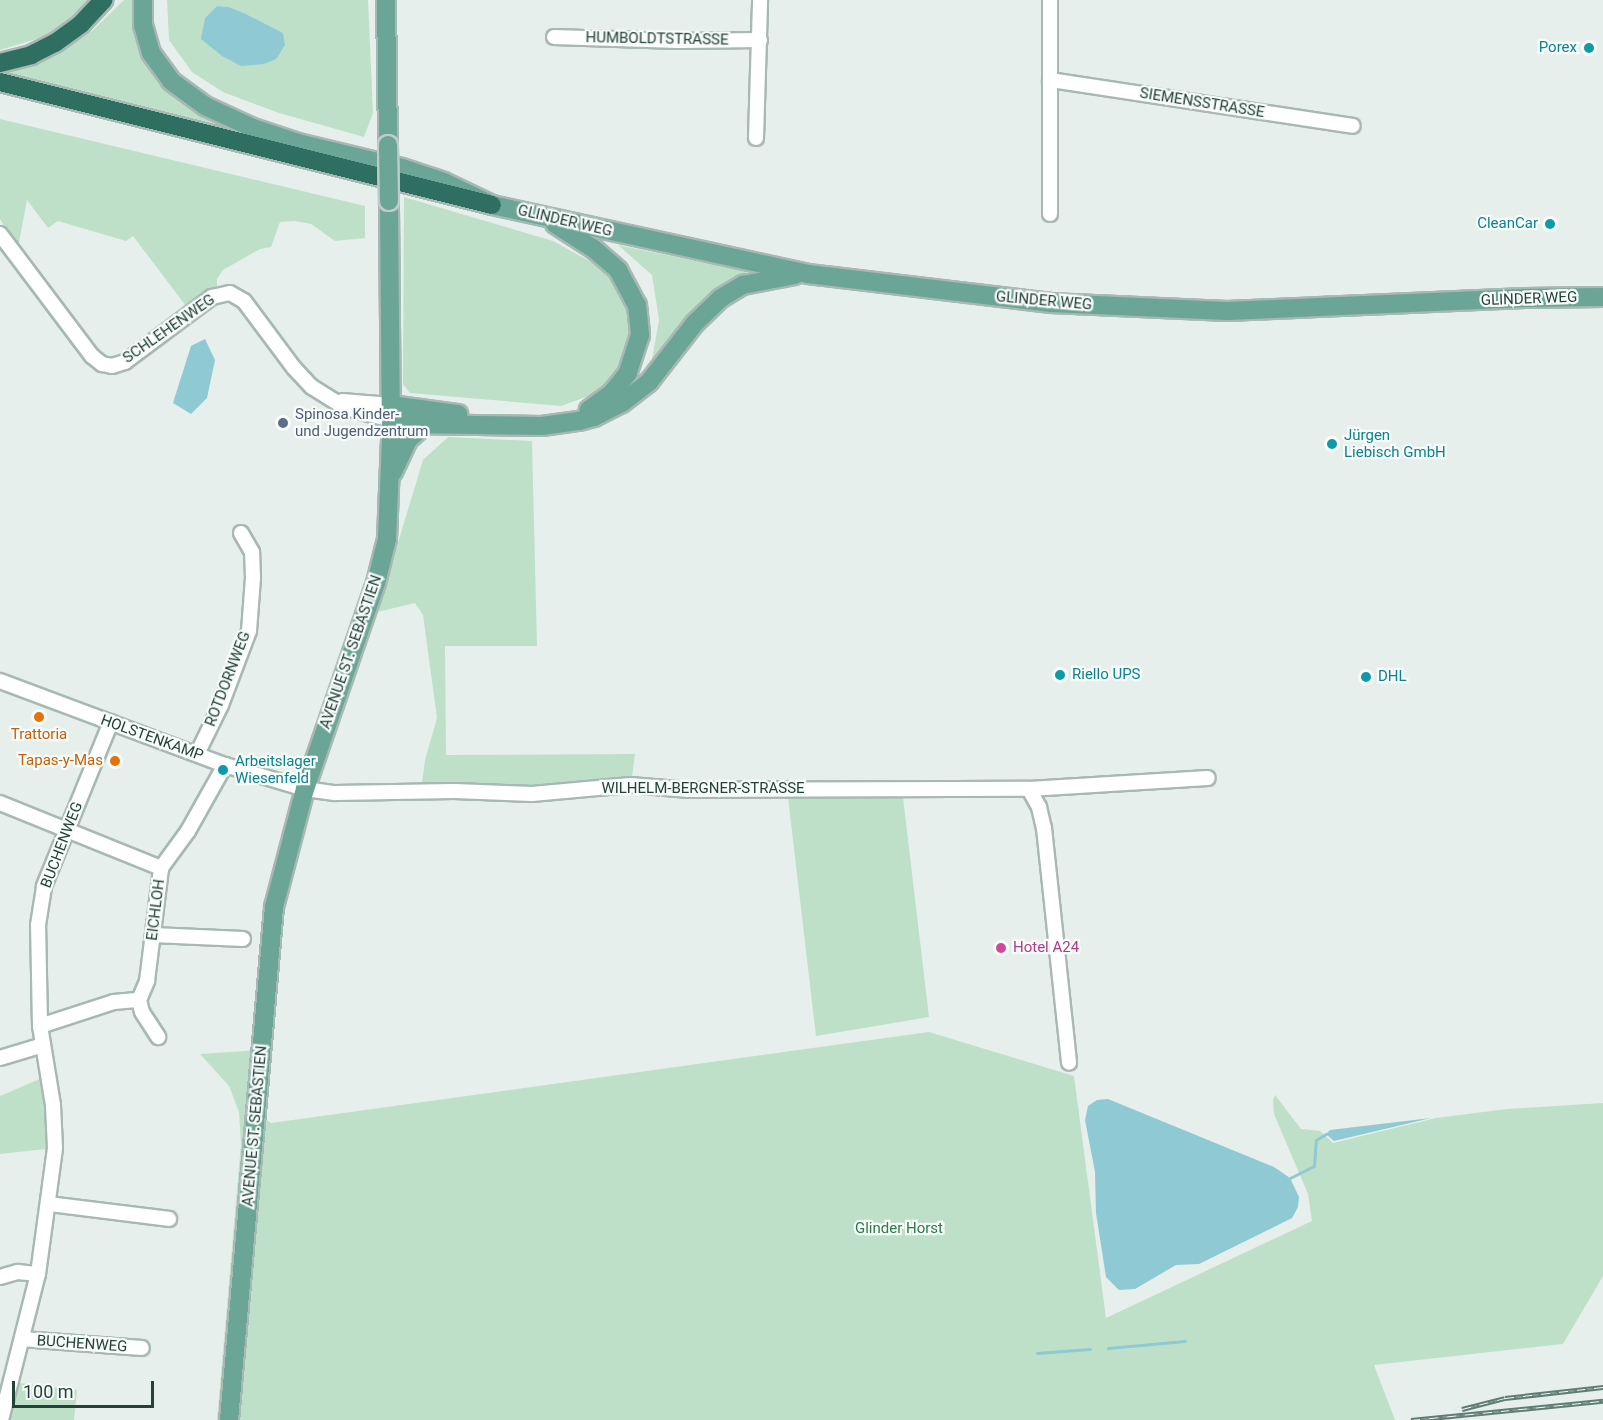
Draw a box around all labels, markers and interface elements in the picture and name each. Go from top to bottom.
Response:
street label: HUMBOLDTSTRASSE [585,29,729,49]
place label: Porex [1539,39,1577,57]
marker: Porex [1582,41,1596,55]
street label: SIEMENSSTRASSE [1138,84,1266,122]
street label: GLINDER WEG [516,201,614,241]
place label: CleanCar [1477,215,1538,233]
marker: CleanCar [1543,217,1557,231]
street label: GLINDER WEG [995,288,1093,314]
street label: GLINDER WEG [1480,288,1578,310]
street label: SCHLEHENWEG [120,291,218,367]
place label: Spinosa Kinder- und Jugendzentrum [295,405,428,440]
marker: Spinosa Kinder- und Jugendzentrum [276,416,290,430]
place label: Jürgen Liebisch GmbH [1344,426,1446,461]
marker: Jürgen Liebisch GmbH [1325,437,1339,451]
street label: AVENUE ST. SEBASTIEN [316,573,386,731]
street label: ROTDORNWEG [202,629,254,729]
place label: Riello UPS [1072,666,1141,684]
marker: Riello UPS [1053,668,1067,682]
place label: DHL [1378,668,1407,686]
marker: DHL [1359,670,1373,684]
marker: Trattoria [32,710,46,724]
street label: HOLSTENKAMP [98,711,206,765]
place label: Trattoria [11,726,67,744]
place label: Tapas-y-Mas [18,752,103,770]
place label: Arbeitslager Wiesenfeld [235,752,316,787]
marker: Tapas-y-Mas [108,754,122,768]
marker: Arbeitslager Wiesenfeld [216,763,230,777]
street label: WILHELM-BERGNER-STRASSE [601,780,805,798]
street label: BUCHENWEG [37,799,87,891]
street label: EICHLOH [143,878,169,942]
place label: Hotel A24 [1013,939,1079,957]
marker: Hotel A24 [994,941,1008,955]
street label: AVENUE ST. SEBASTIEN [239,1045,271,1207]
park label: Glinder Horst [855,1220,943,1238]
street label: BUCHENWEG [36,1332,128,1356]
scale bar [15,1369,158,1407]
text: 100 m [23,1381,74,1402]

